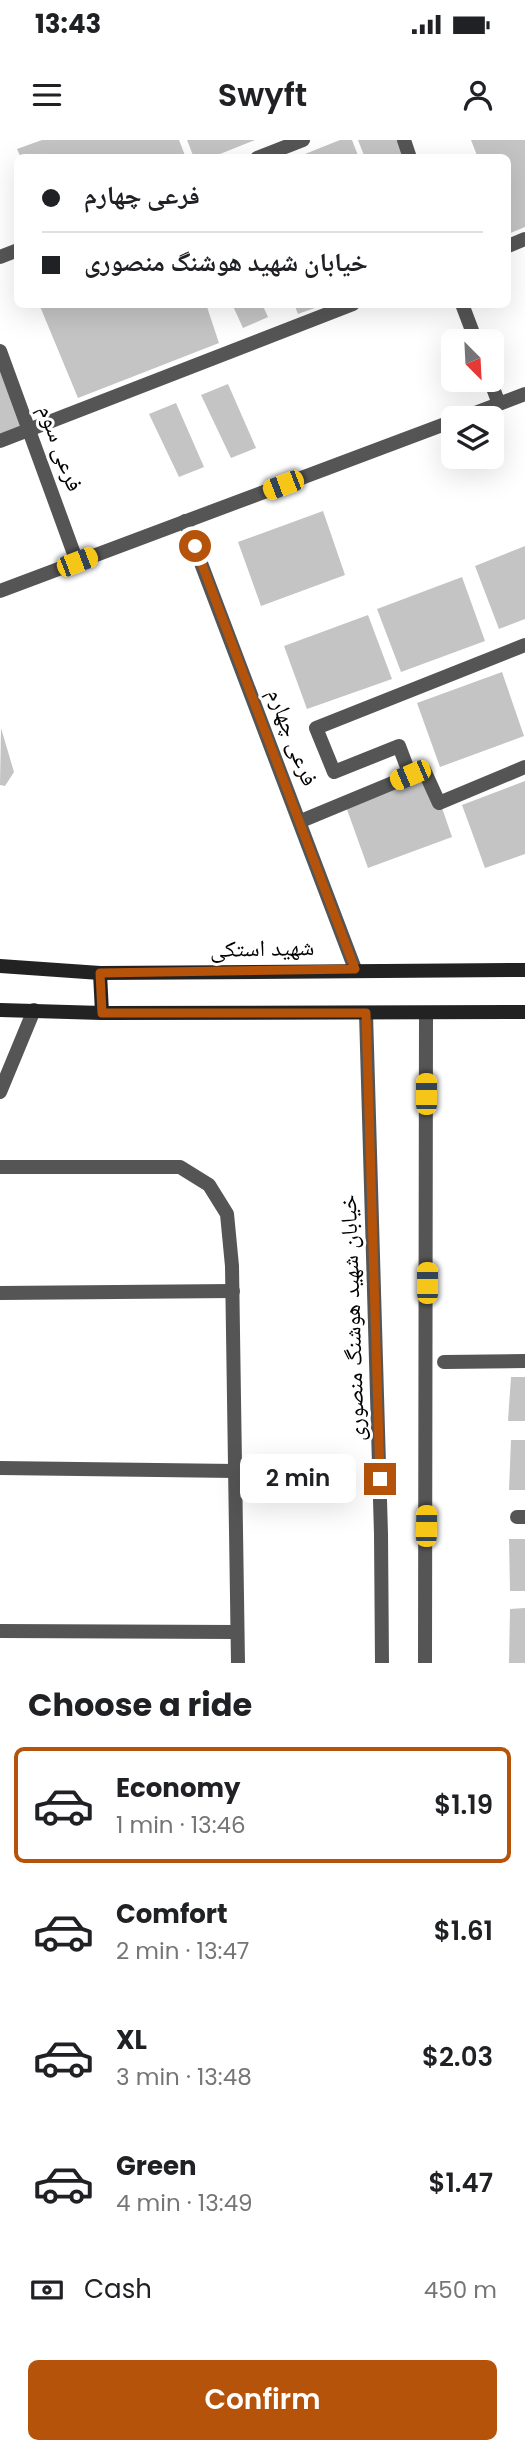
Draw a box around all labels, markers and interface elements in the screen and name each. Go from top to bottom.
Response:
text: 13:43 [35,6,101,42]
text: Swyft [218,72,307,117]
icon: menu [28,76,66,114]
icon: person [459,76,497,114]
text: فرعی چهارم [84,177,200,213]
text: خیابان شهید هوشنگ منصوری [84,244,368,280]
north arrow [441,329,504,392]
map controls [441,329,504,469]
street label: فرعی سوم [31,400,91,496]
button: layers [441,406,504,469]
car [260,468,307,502]
route start [179,530,211,562]
car [54,545,101,579]
street label: فرعی چهارم [260,684,326,790]
car [387,757,434,793]
street label: شهید استکی [209,931,315,965]
car [416,1073,437,1115]
street label: خیابان شهید هوشنگ منصوری [332,1194,372,1442]
car [417,1262,438,1304]
callout: 2 min [240,1454,356,1504]
text: 2 min [266,1462,330,1494]
route end [364,1463,396,1495]
car [416,1505,437,1547]
text: Choose a ride [28,1682,252,1727]
text: Economy [116,1770,240,1806]
icon: car [32,1774,95,1837]
text: $1.19 [434,1787,493,1823]
text: 1 min · 13:46 [116,1809,246,1841]
text: Comfort [116,1896,228,1932]
icon: car [32,1900,95,1963]
text: $1.61 [434,1913,493,1949]
text: 2 min · 13:47 [116,1935,249,1967]
text: XL [116,2022,147,2058]
icon: car [32,2026,95,2089]
text: $2.03 [422,2039,493,2075]
text: 3 min · 13:48 [116,2061,252,2093]
text: Green [116,2148,197,2184]
icon: car [32,2152,95,2215]
text: $1.47 [428,2165,493,2201]
text: 4 min · 13:49 [116,2187,253,2219]
icon: cash [28,2271,66,2309]
text: Cash [84,2271,152,2307]
text: 450 m [424,2274,497,2306]
button: Confirm [28,2360,497,2440]

